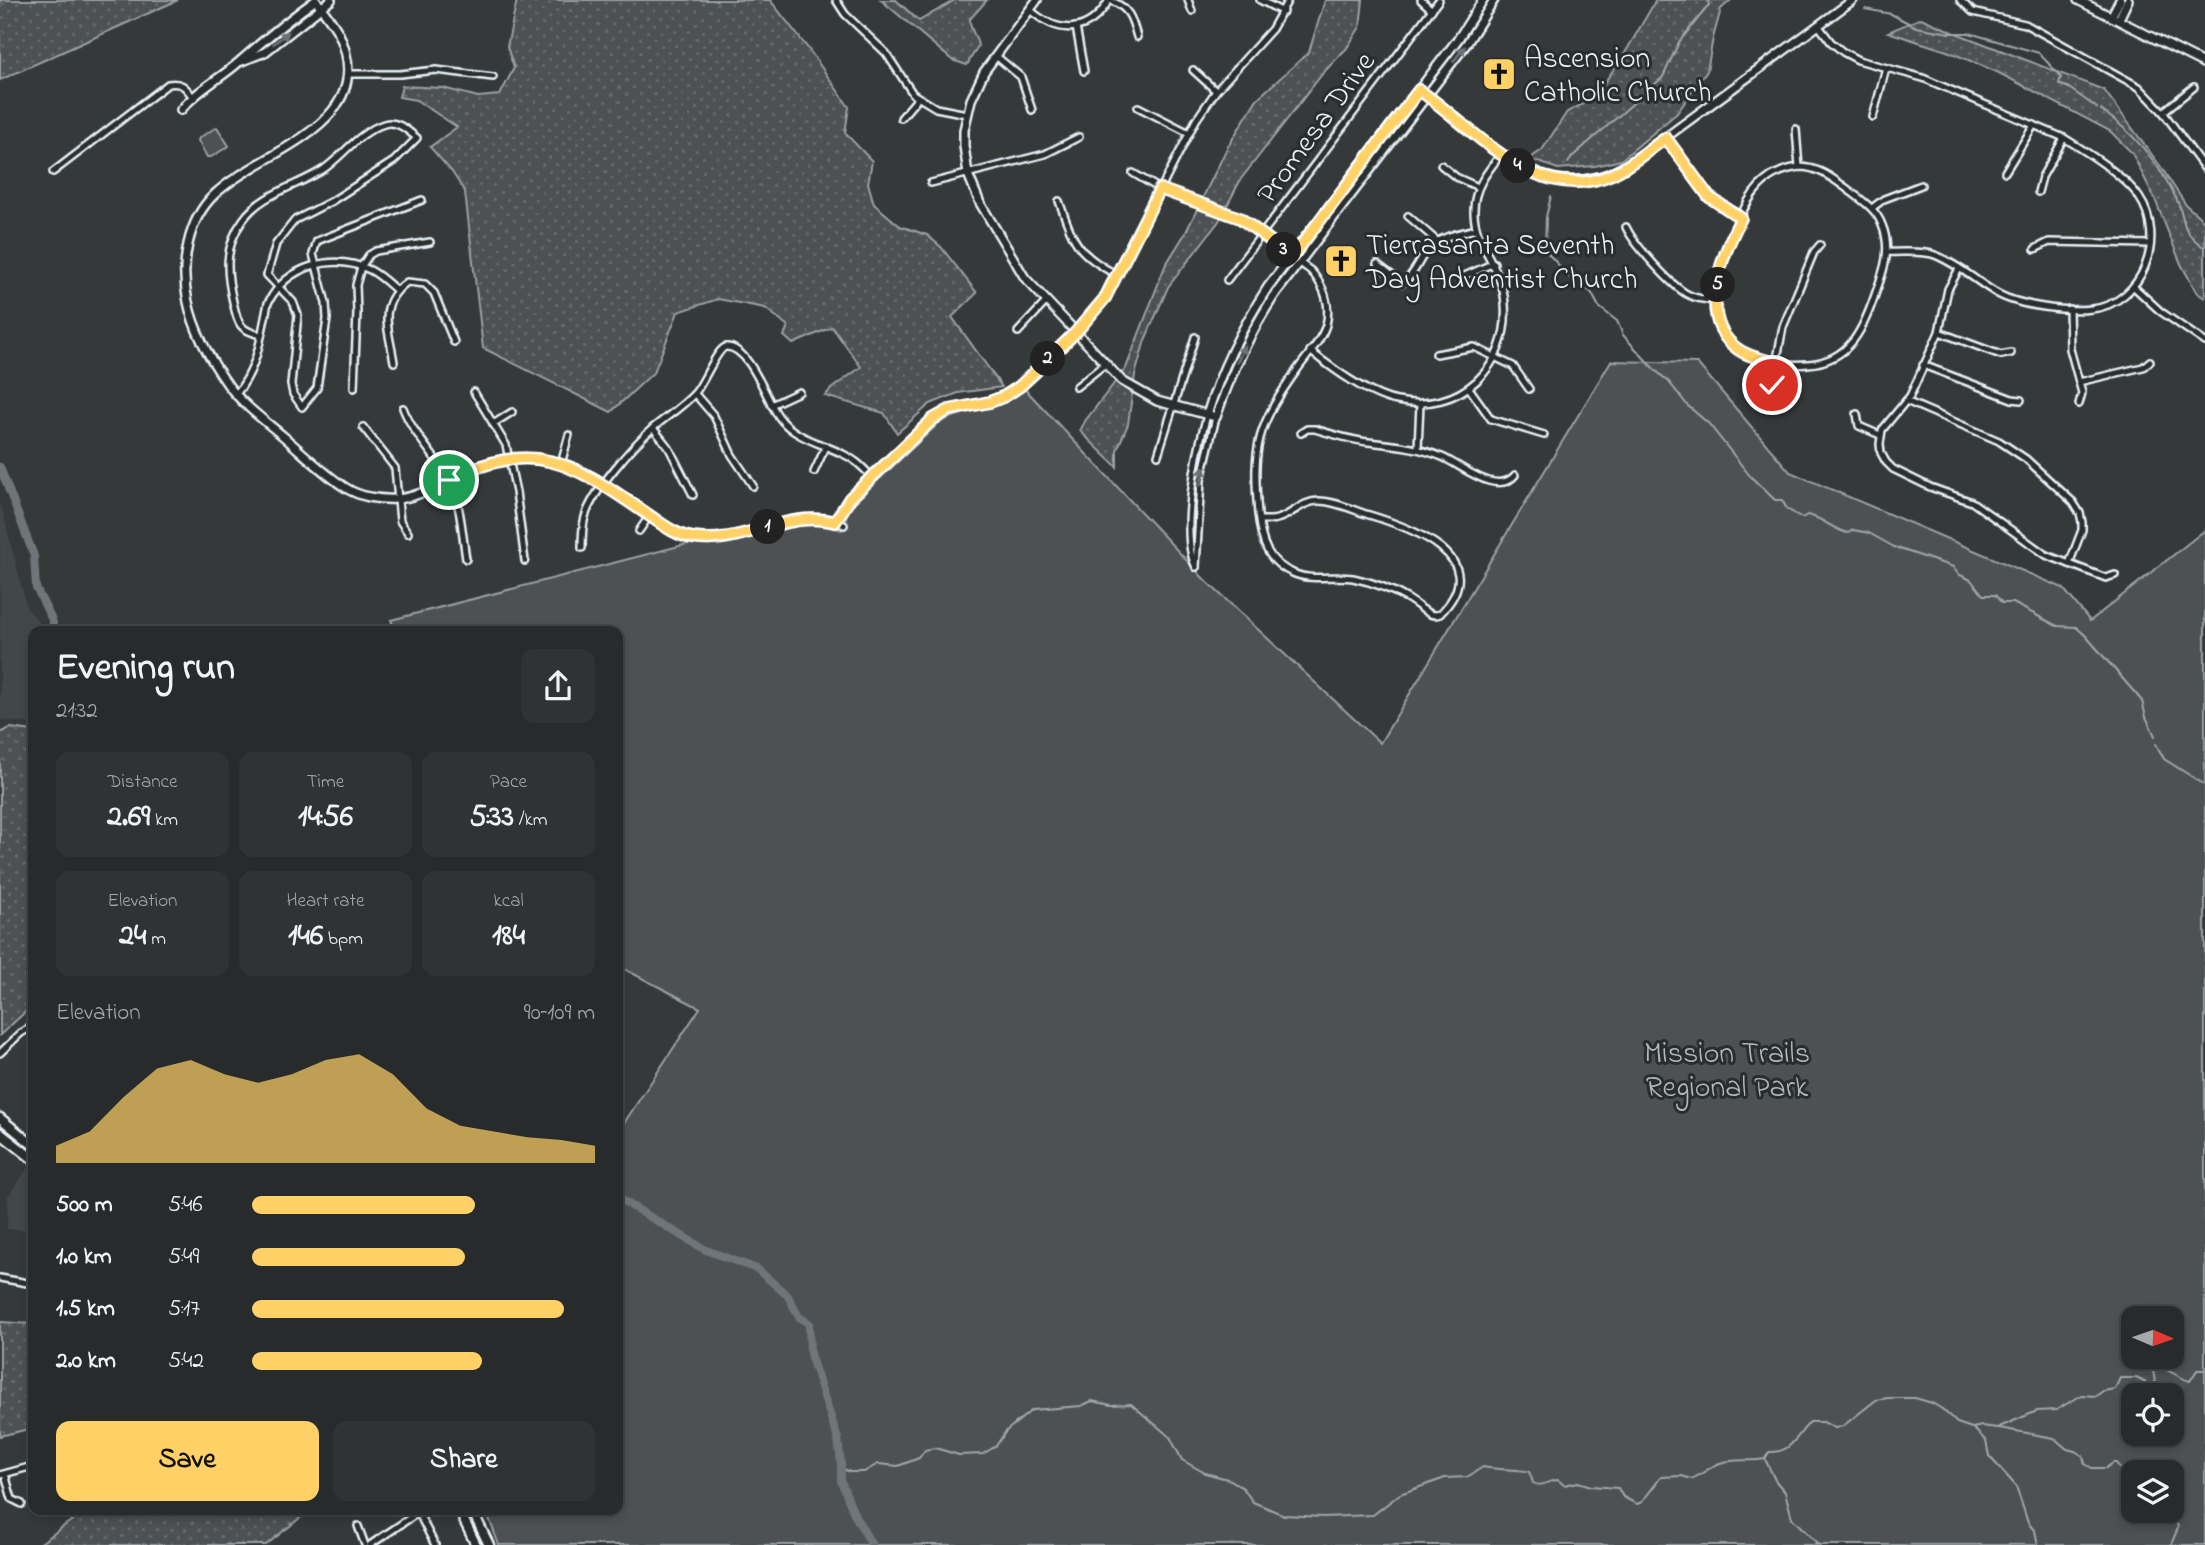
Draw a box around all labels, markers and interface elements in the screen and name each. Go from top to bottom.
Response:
one-way arrow [272,31,290,46]
place label: Ascension Catholic Church [1524,38,1712,116]
street label: Promesa Drive [1247,43,1388,214]
one-way arrow [1451,45,1466,63]
church icon: Ascension Catholic Church [1480,55,1518,93]
pin: 4 [1500,148,1536,184]
text: 4 [1514,152,1521,179]
place label: Tierrasanta Seventh Day Adventist Church [1365,225,1637,303]
pin: 3 [1266,232,1302,268]
text: 3 [1280,236,1287,263]
church icon: Tierrasanta Seventh Day Adventist Church [1322,242,1360,280]
pin: 5 [1700,268,1736,302]
text: 5 [1712,271,1723,298]
pin: 2 [1030,342,1066,376]
one-way arrow [1235,344,1247,364]
text: 2 [1043,345,1052,372]
pin [1742,355,1802,415]
icon: check [1753,366,1791,404]
pin [419,450,479,510]
icon: arrive [430,461,468,499]
one-way arrow [1197,465,1208,487]
pin: 1 [750,510,786,544]
text: 1 [764,513,771,540]
text: Evening run [56,641,235,697]
button: share [521,649,595,723]
text: 21:32 [56,695,98,728]
text: Distance [108,769,178,796]
text: Time [307,769,344,796]
text: Pace [490,769,527,796]
text: 2.69 [107,796,150,840]
text: 14:56 [298,796,353,840]
text: 5:33 [469,796,514,840]
text: km [150,807,178,834]
text: /km [514,807,548,834]
text: Elevation [108,888,177,915]
text: Heart rate [287,888,364,915]
text: kcal [493,888,524,915]
text: 24 [119,915,146,959]
text: 146 [288,915,323,959]
text: 184 [492,915,525,959]
text: m [146,926,166,953]
text: bpm [323,926,363,953]
text: Elevation [56,997,141,1030]
text: 90–109 m [524,997,595,1030]
park label: Mission Trails Regional Park [1644,1033,1810,1111]
text: 500 m [56,1189,113,1222]
text: 5:46 [168,1189,203,1222]
text: 1.0 km [56,1241,112,1274]
text: 5:49 [168,1241,200,1274]
text: 1.5 km [56,1293,115,1326]
text: 5:17 [168,1293,200,1326]
north arrow [2121,1306,2184,1368]
map controls [2121,1306,2184,1523]
text: 2.0 km [56,1345,116,1378]
text: 5:42 [168,1345,204,1378]
button: locate [2121,1383,2184,1446]
button: Save [56,1421,319,1501]
button: Share [333,1421,595,1501]
button: layers [2121,1460,2184,1523]

